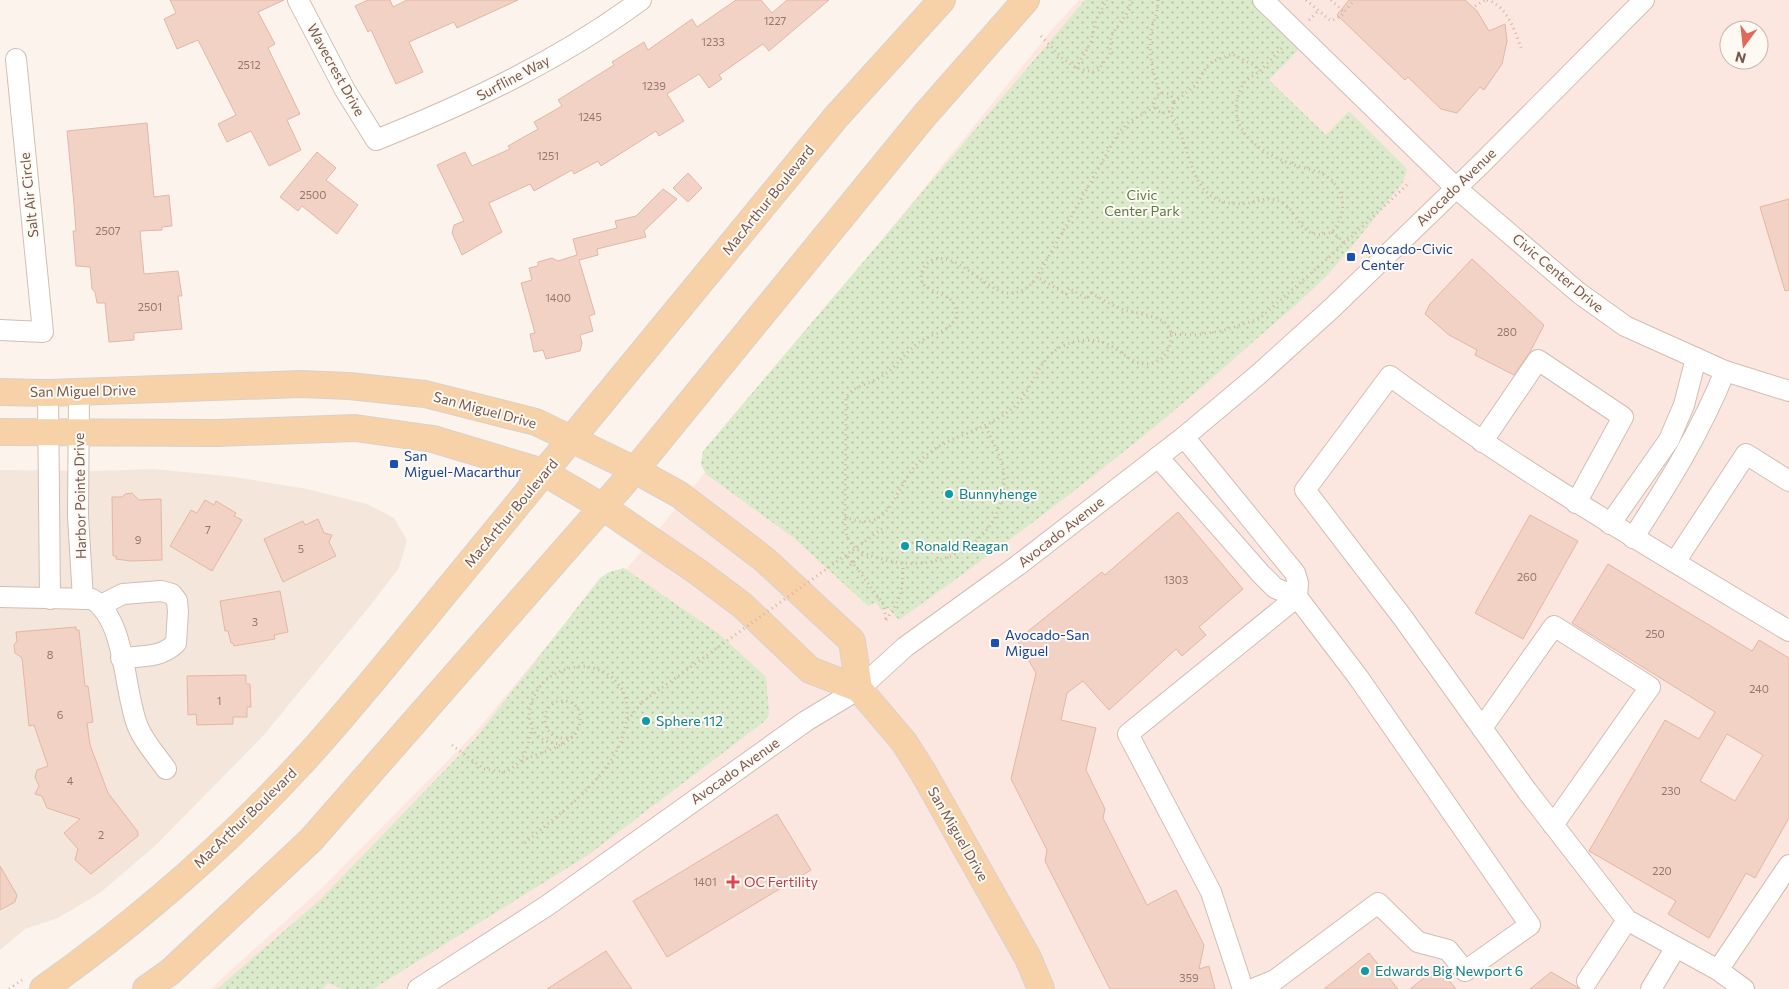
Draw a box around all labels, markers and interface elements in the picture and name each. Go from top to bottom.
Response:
house number: 1227 [764,14,787,27]
street label: Wavecrest Drive [304,20,369,119]
north arrow [1719,20,1769,70]
house number: 1233 [701,35,725,48]
text: N [1733,48,1748,68]
street label: Surfline Way [473,51,552,104]
house number: 2512 [237,58,261,71]
house number: 1239 [642,79,666,92]
house number: 1245 [578,110,602,123]
street label: MacArthur Boulevard [718,141,817,258]
street label: Avocado Avenue [1412,144,1499,229]
house number: 1251 [537,149,559,162]
street label: Salt Air Circle [16,152,41,238]
park label: Civic Center Park [1104,186,1180,219]
house number: 2500 [300,188,326,201]
house number: 2507 [95,224,121,237]
street label: Civic Center Drive [1509,230,1607,316]
place label: Avocado-Civic Center [1361,240,1453,273]
marker: Avocado-Civic Center [1345,251,1357,263]
house number: 1400 [545,291,571,304]
house number: 2501 [138,300,162,313]
house number: 280 [1497,325,1517,338]
street label: San Miguel Drive [30,381,136,400]
street label: San Miguel Drive [432,388,539,431]
street label: Harbor Pointe Drive [70,433,89,559]
place label: San Miguel-Macarthur [404,447,521,480]
street label: MacArthur Boulevard [460,455,561,570]
marker: San Miguel-Macarthur [388,458,400,470]
place label: Bunnyhenge [959,485,1037,502]
marker: Bunnyhenge [943,488,955,500]
street label: Avocado Avenue [1014,493,1107,570]
house number: 7 [205,523,211,536]
house number: 9 [135,533,142,546]
place label: Ronald Reagan [915,537,1008,554]
marker: Ronald Reagan [899,540,911,552]
house number: 5 [298,542,304,555]
house number: 260 [1517,570,1537,583]
house number: 1303 [1164,573,1188,586]
house number: 3 [252,615,258,628]
place label: Avocado-San Miguel [1005,626,1090,659]
house number: 250 [1645,627,1665,640]
marker: Avocado-San Miguel [989,637,1001,649]
house number: 8 [47,648,54,661]
house number: 240 [1749,682,1769,695]
house number: 1 [217,694,221,707]
house number: 6 [57,708,64,721]
place label: Sphere 112 [656,712,723,729]
marker: Sphere 112 [640,715,652,727]
street label: Avocado Avenue [687,734,782,808]
street label: MacArthur Boulevard [190,764,300,871]
house number: 4 [67,774,74,787]
street label: San Miguel Drive [925,784,992,884]
house number: 230 [1661,784,1681,797]
house number: 2 [98,828,104,841]
house number: 220 [1652,864,1672,877]
place label: OC Fertility [744,873,818,890]
house number: 1401 [693,875,717,888]
marker: OC Fertility [726,875,740,889]
place label: Edwards Big Newport 6 [1375,962,1523,979]
marker: Edwards Big Newport 6 [1359,965,1371,977]
house number: 359 [1179,971,1199,984]

